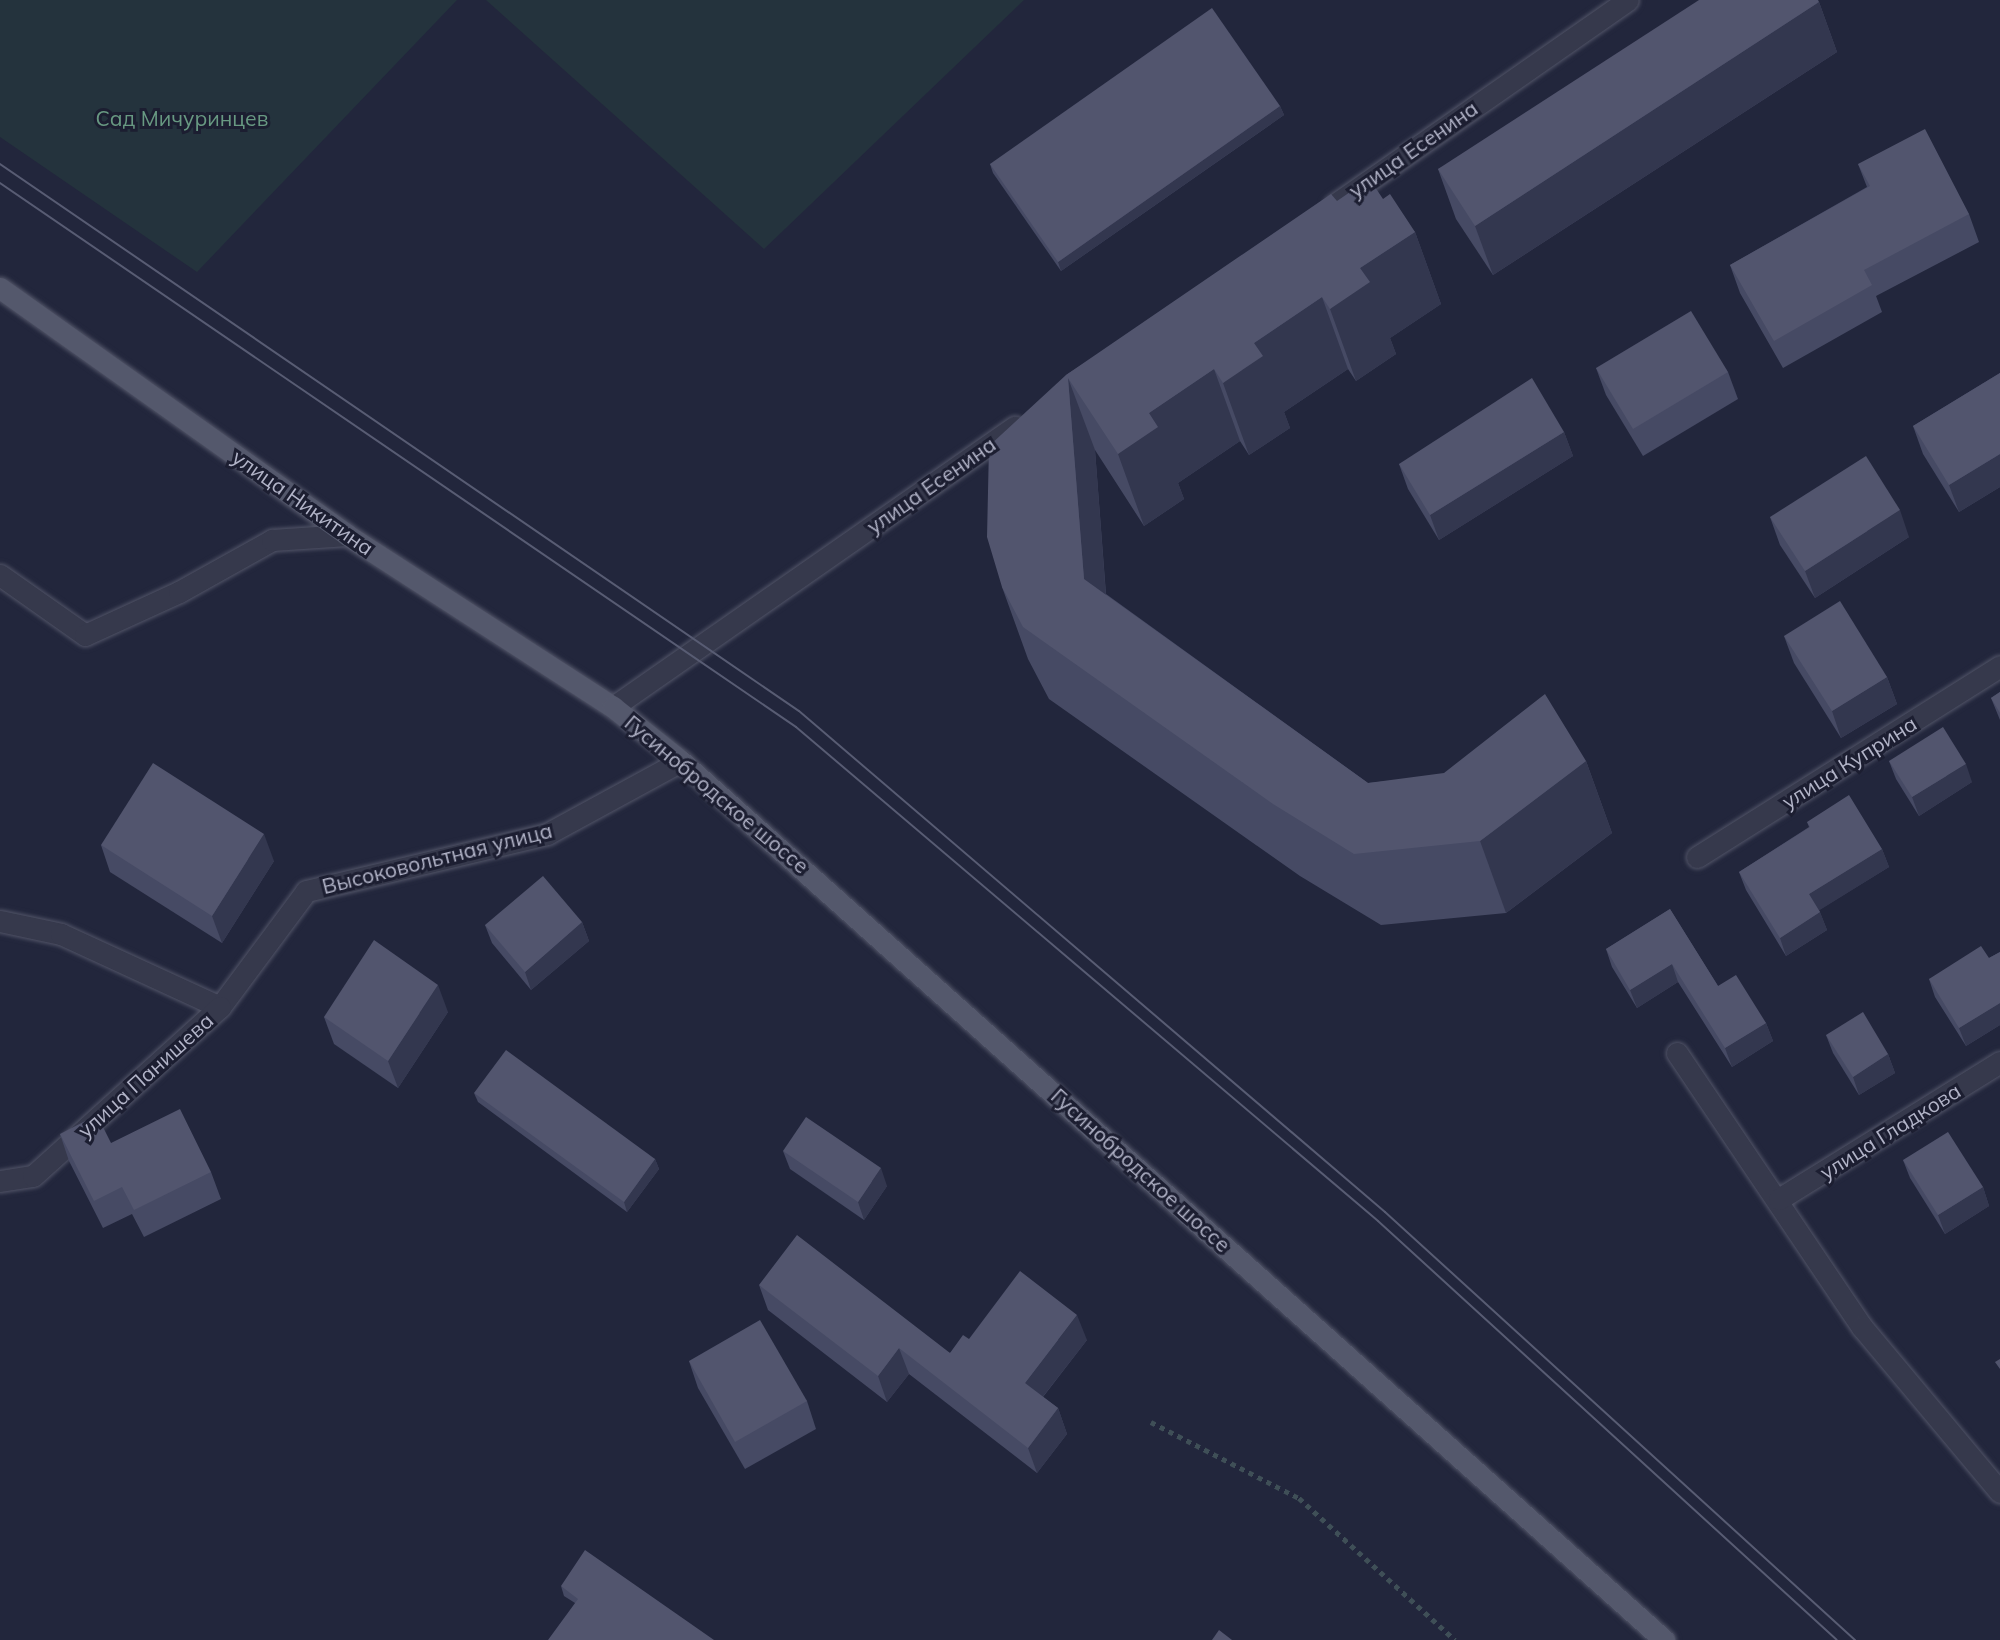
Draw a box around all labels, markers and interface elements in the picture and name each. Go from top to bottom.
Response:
street label: улица Есенина [1344,95,1482,203]
park label: Сад Мичуринцев [96,105,268,131]
street label: улица Есенина [862,431,1000,539]
street label: улица Никитина [228,444,378,560]
street label: Гусинобродское шоссе [620,710,814,878]
street label: улица Куприна [1777,710,1921,814]
street label: Высоковольтная улица [319,817,555,899]
street label: улица Панишева [72,1007,218,1143]
street label: улица Гладкова [1815,1078,1965,1184]
street label: Гусинобродское шоссе [1046,1083,1236,1257]

